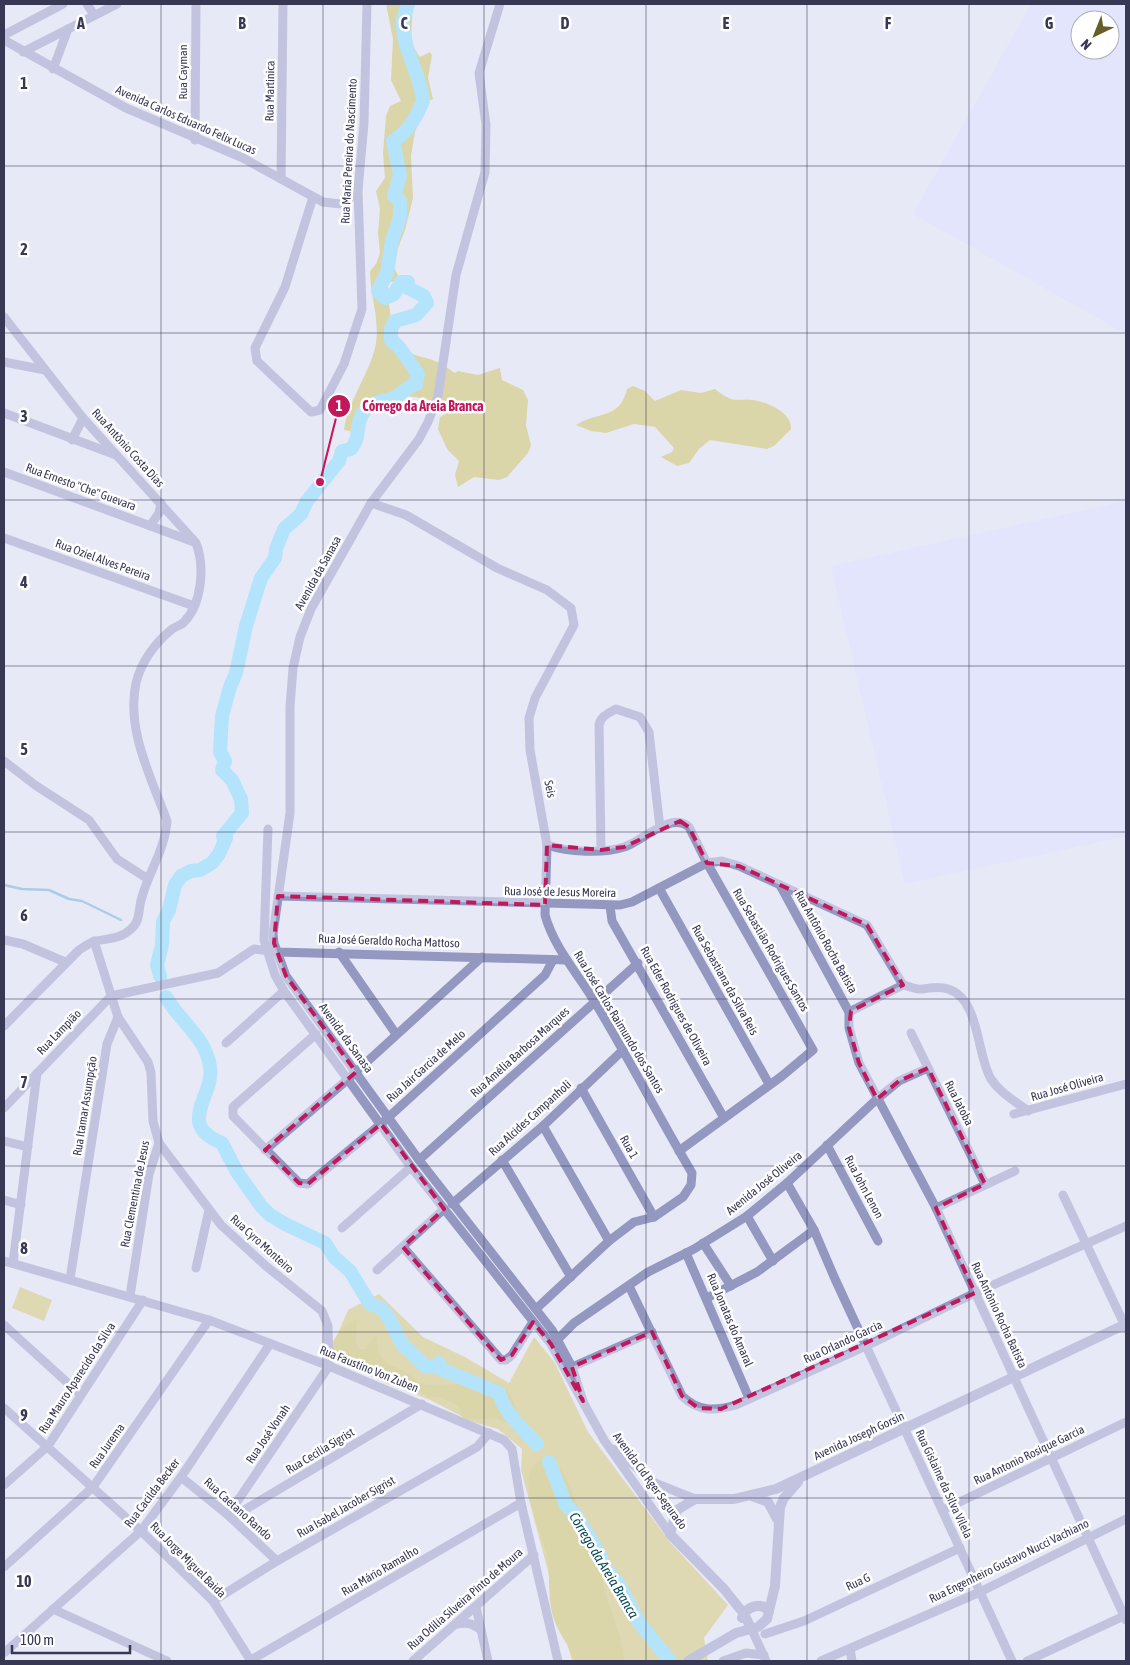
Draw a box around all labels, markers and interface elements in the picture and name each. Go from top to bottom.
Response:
north arrow [1070,10,1120,60]
text: A [76,14,85,32]
text: B [238,14,246,32]
text: C [400,14,408,32]
text: D [561,14,570,32]
text: E [723,14,730,32]
text: F [885,14,892,32]
text: G [1045,14,1054,32]
text: N [1078,36,1095,53]
street label: Rua Cayman [176,45,190,99]
street label: Rua Martinica [262,60,278,122]
text: 1 [20,74,28,92]
street label: Rua Maria Pereira do Nascimento [338,78,360,224]
street label: Avenida Carlos Eduardo Felix Lucas [113,83,259,157]
text: 2 [20,240,28,258]
callout: Córrego da Areia Branca [327,391,493,420]
text: 1 [335,397,343,414]
text: Córrego da Areia Branca [362,398,484,414]
street label: Rua Antônio Costa Dias [89,406,167,490]
text: 3 [20,407,28,425]
street label: Rua Ernesto "Che" Guevara [24,461,138,513]
street label: Avenida da Sanasa [292,534,344,612]
street label: Rua Oziel Alves Pereira [53,536,153,584]
text: 4 [19,573,28,591]
text: 5 [20,740,28,758]
street label: Seis [541,779,559,799]
street label: Rua José de Jesus Moreira [504,884,616,900]
street label: Rua Sebastião Rodrigues Santos [730,886,812,1014]
street label: Rua Antônio Rocha Batista [792,888,860,996]
text: 6 [20,906,28,924]
street label: Rua Sebastiana da Silva Reis [689,922,761,1038]
street label: Rua José Geraldo Rocha Mattoso [318,932,460,950]
street label: Rua Eder Rodrigues de Oliveira [637,944,715,1068]
street label: Rua José Carlos Raimundo dos Santos [571,948,667,1096]
street label: Avenida da Sanasa [316,1001,376,1075]
street label: Rua Amélia Barbosa Marques [468,1004,572,1100]
street label: Rua Lampião [34,1006,84,1058]
street label: Rua Jair Garcia de Melo [384,1027,469,1105]
street label: Rua Itamar Assumpção [70,1055,100,1157]
street label: Rua José Oliveira [1029,1070,1105,1104]
text: 7 [20,1073,28,1091]
street label: Rua Alcides Campanholi [486,1077,574,1159]
street label: Rua Jatoba [942,1078,976,1128]
street label: Rua 1 [617,1133,641,1161]
street label: Rua Clementina de Jesus [118,1139,152,1249]
street label: Avenida José Oliveira [723,1148,805,1218]
street label: Rua John Lenon [842,1153,886,1221]
street label: Rua Cyro Monteiro [227,1212,297,1276]
text: 8 [20,1239,28,1257]
street label: Rua Antônio Rocha Batista [968,1260,1030,1370]
street label: Rua Jonatas do Amaral [704,1271,756,1369]
street label: Rua Orlando Garcia [801,1318,885,1366]
street label: Rua Mauro Aparecido da Silva [36,1320,118,1436]
street label: Rua Faustino Von Zuben [318,1343,420,1395]
street label: Rua José Vonah [243,1402,293,1466]
text: 9 [20,1406,28,1424]
street label: Avenida Joseph Gorsin [811,1409,907,1463]
street label: Rua Jurema [86,1421,128,1471]
street label: Rua Antonio Rosique Garcia [972,1422,1086,1488]
street label: Rua Cecilia Sigrist [283,1425,357,1477]
street label: Rua Gislaine da Silva Vilela [913,1427,975,1541]
street label: Avenida Cid Rger Segurado [610,1430,690,1532]
street label: Rua Cacilda Becker [122,1455,183,1530]
street label: Rua Isabel Jacober Sigrist [295,1473,398,1541]
street label: Rua Caetano Rando [201,1475,275,1543]
water label: Córrego da Areia Branca [566,1509,642,1621]
street label: Rua Engenheiro Gustavo Nucci Vachiano [927,1516,1091,1606]
street label: Rua Jorge Miguel Baida [147,1519,229,1601]
street label: Rua Mário Ramalho [339,1543,421,1599]
street label: Rua Odilia Silveira Pinto de Moura [405,1545,525,1653]
street label: Rua G [844,1570,872,1594]
text: 10 [16,1572,32,1590]
scale bar [12,1622,130,1654]
text: 100 m [20,1631,54,1648]

